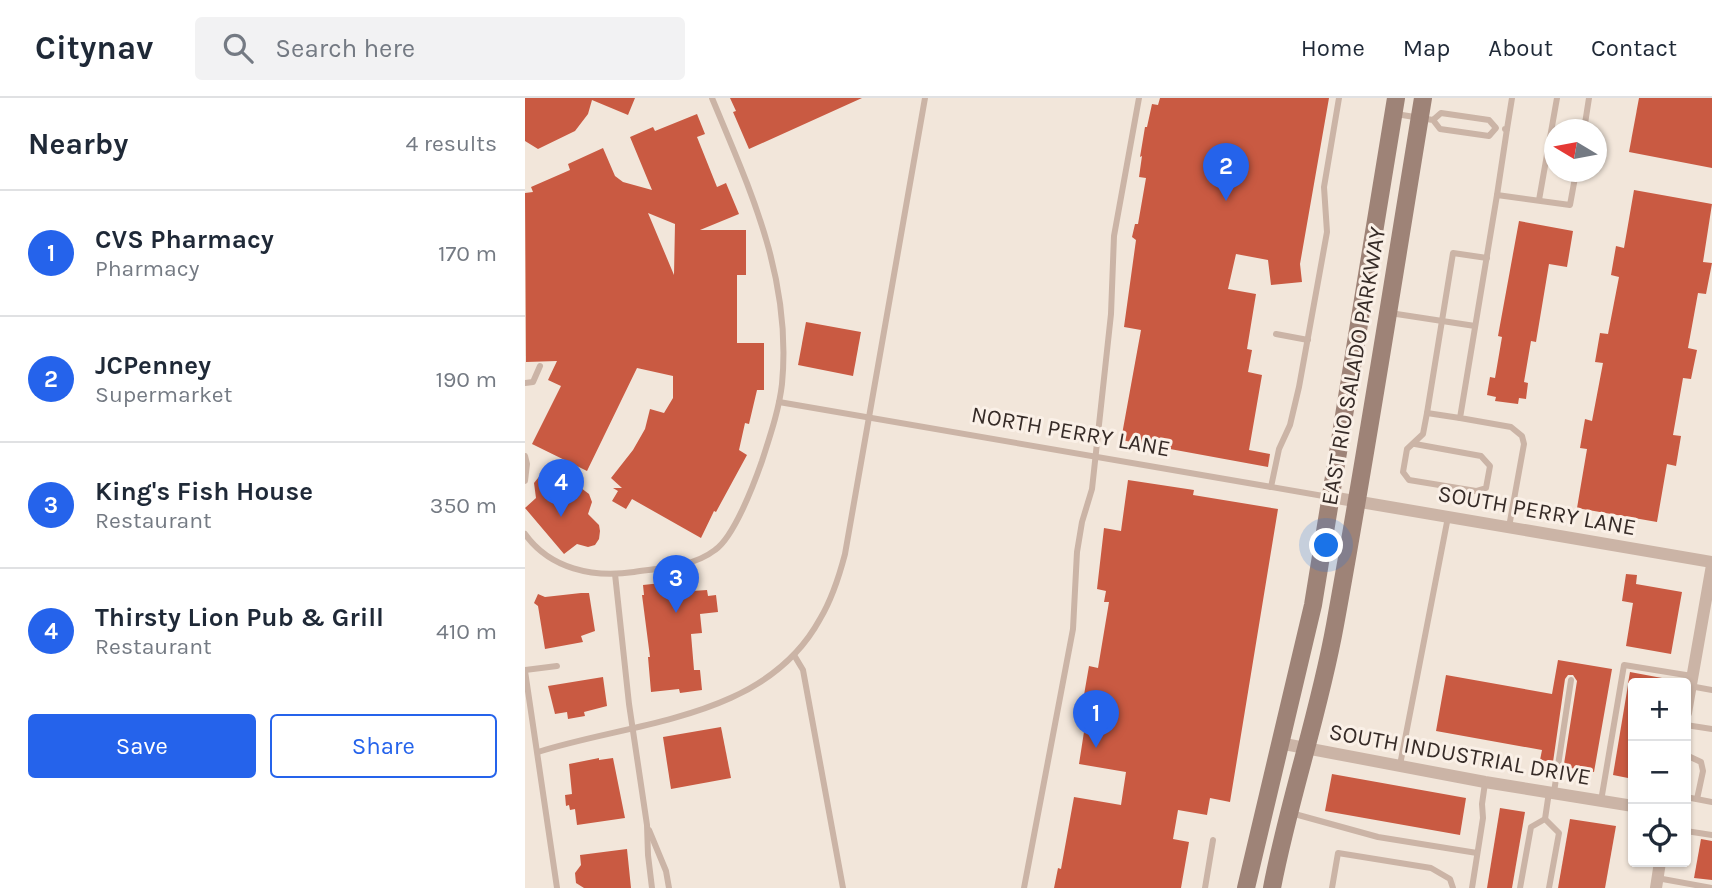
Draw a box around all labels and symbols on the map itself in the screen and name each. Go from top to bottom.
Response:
north arrow [1544,119,1607,182]
pin: 2 [1203,143,1249,201]
street label: EAST RIO SALADO PARKWAY [1316,224,1391,508]
street label: NORTH PERRY LANE [969,401,1173,462]
pin: 4 [538,459,584,517]
street label: SOUTH PERRY LANE [1436,480,1638,541]
your location [1309,528,1343,562]
pin: 3 [653,555,699,613]
pin: 1 [1073,690,1119,748]
street label: SOUTH INDUSTRIAL DRIVE [1327,718,1593,791]

